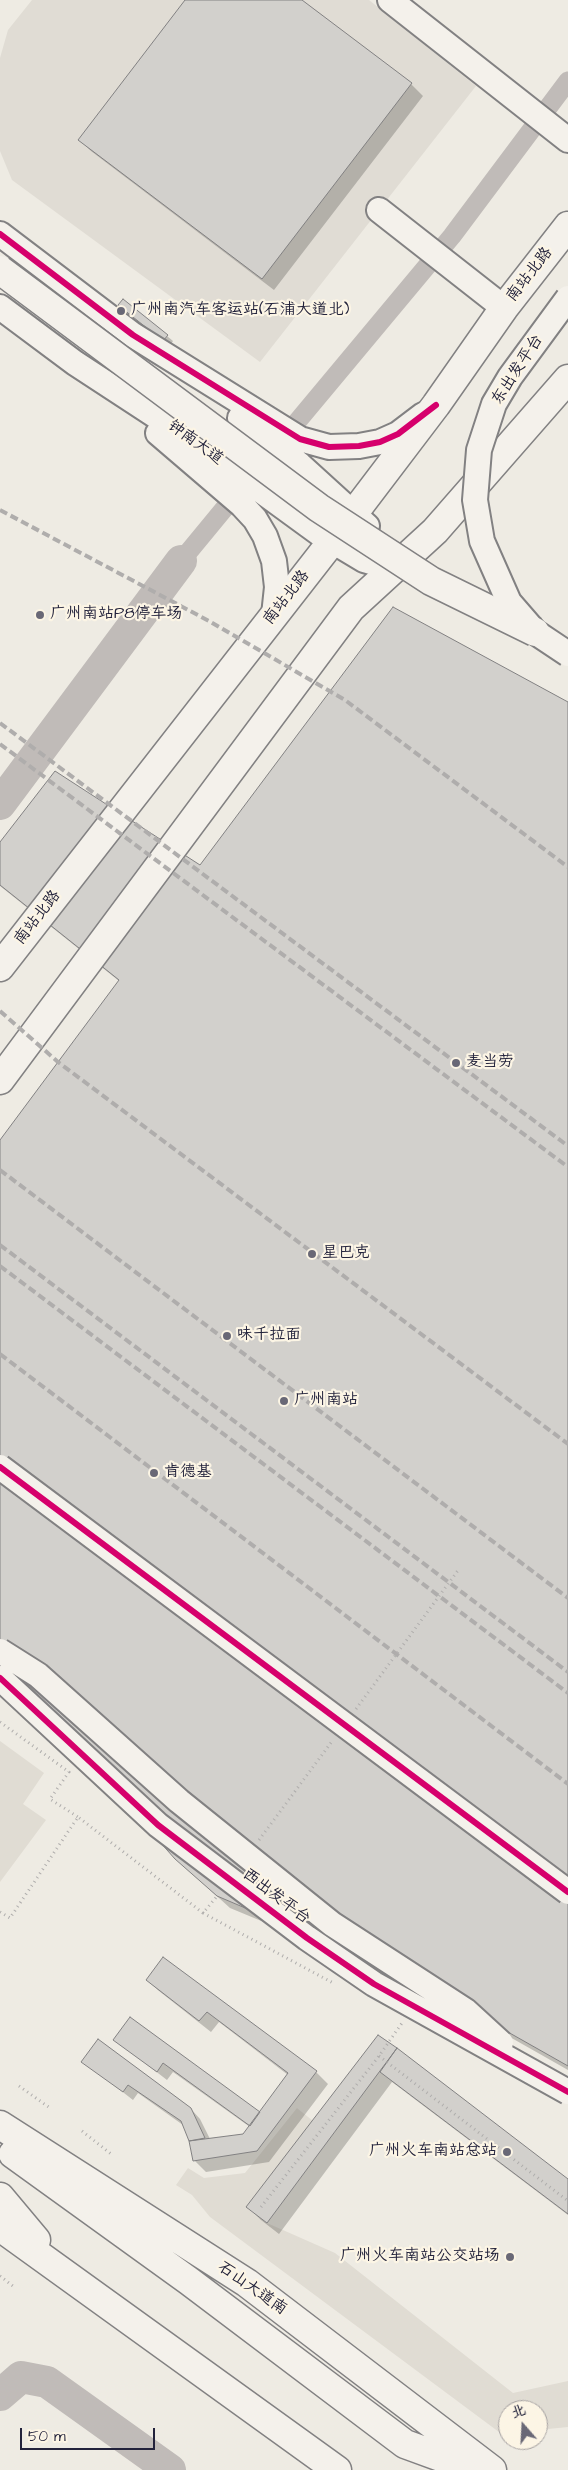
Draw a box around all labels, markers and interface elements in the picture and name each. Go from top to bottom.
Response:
street label: 南站北路 [503,244,557,306]
place label: 广州南汽车客运站(石浦大道北) [131,301,349,321]
marker: 广州南汽车客运站(石浦大道北) [115,305,127,317]
street label: 东出发平台 [488,331,548,409]
street label: 钟南大道 [163,416,227,470]
street label: 南站北路 [260,567,314,629]
place label: 广州南站P8停车场 [50,605,183,625]
marker: 广州南站P8停车场 [34,609,46,621]
street label: 南站北路 [11,887,65,949]
place label: 麦当劳 [466,1053,514,1073]
marker: 麦当劳 [450,1057,462,1069]
place label: 星巴克 [322,1244,370,1264]
marker: 星巴克 [306,1248,318,1260]
place label: 味千拉面 [237,1326,301,1346]
marker: 味千拉面 [221,1330,233,1342]
place label: 广州南站 [294,1391,358,1411]
marker: 广州南站 [278,1395,290,1407]
place label: 肯德基 [164,1463,212,1483]
marker: 肯德基 [148,1467,160,1479]
street label: 西出发平台 [238,1865,314,1929]
place label: 广州火车南站总站 [369,2142,497,2162]
marker: 广州火车南站总站 [501,2146,513,2158]
place label: 广州火车南站公交站场 [340,2247,500,2267]
marker: 广州火车南站公交站场 [504,2251,516,2263]
street label: 石山大道南 [214,2258,290,2320]
north arrow [498,2400,548,2450]
text: 北 [509,2400,528,2423]
scale bar [22,2418,158,2450]
text: 50 m [28,2426,66,2447]

